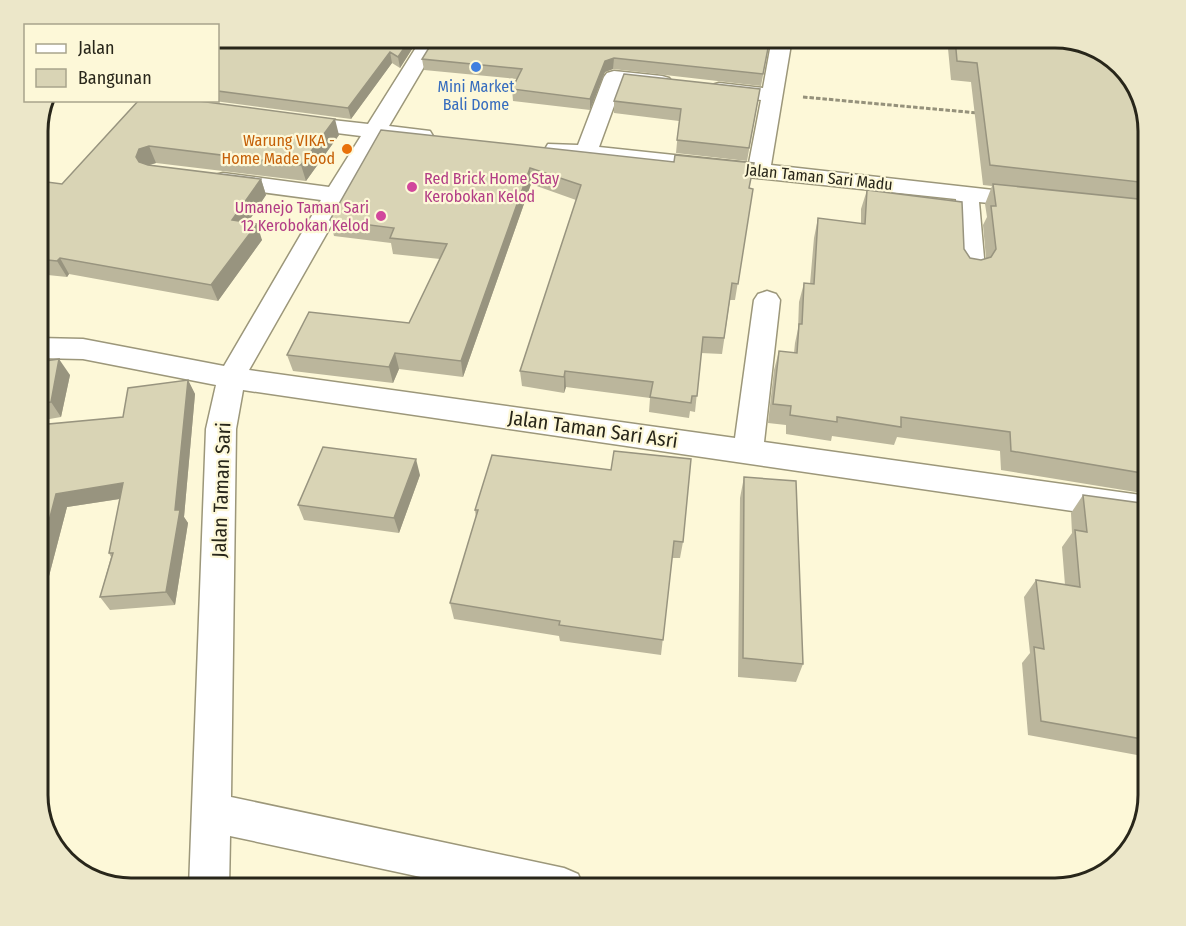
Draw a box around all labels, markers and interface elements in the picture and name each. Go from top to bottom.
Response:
legend [24,24,219,102]
text: Jalan [78,37,115,59]
marker: Mini Market Bali Dome [469,60,483,74]
text: Bangunan [78,67,152,89]
place label: Mini Market Bali Dome [438,77,515,114]
place label: Warung VIKA - Home Made Food [222,131,335,168]
marker: Warung VIKA - Home Made Food [340,142,354,156]
street label: Jalan Taman Sari Madu [744,160,894,194]
place label: Red Brick Home Stay Kerobokan Kelod [424,169,560,206]
marker: Red Brick Home Stay Kerobokan Kelod [405,180,419,194]
place label: Umanejo Taman Sari 12 Kerobokan Kelod [235,198,369,235]
marker: Umanejo Taman Sari 12 Kerobokan Kelod [374,209,388,223]
street label: Jalan Taman Sari Asri [507,405,679,453]
street label: Jalan Taman Sari [207,422,235,558]

